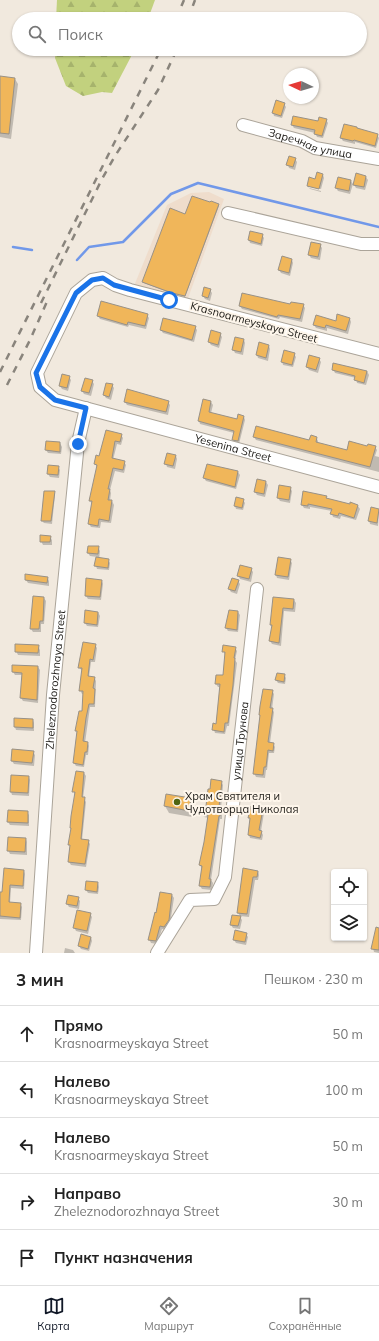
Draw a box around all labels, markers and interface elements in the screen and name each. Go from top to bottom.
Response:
search box [12,12,367,56]
icon: search [26,23,48,45]
text: Поиск [58,25,103,44]
north arrow [283,68,319,104]
street label: Заречная улица [267,125,353,161]
route start [160,291,178,309]
street label: Krasnoarmeyskaya Street [189,298,319,346]
street label: Yesenina Street [192,431,273,465]
route end [69,435,87,453]
street label: Zheleznodorozhnaya Street [42,609,68,750]
street label: улица Трунова [229,701,251,781]
place label: Храм Святителя и Чудотворца Николая [185,789,298,816]
marker: Храм Святителя и Чудотворца Николая [172,797,182,807]
map controls [331,869,367,941]
button: locate [331,869,367,905]
button: layers [331,905,367,941]
text: 3 мин [16,969,64,990]
text: Пешком · 230 m [264,971,363,987]
text: Прямо [54,1016,103,1035]
icon: ahead [16,1023,38,1045]
text: 50 m [333,1026,363,1042]
text: Krasnoarmeyskaya Street [54,1035,209,1051]
text: Налево [54,1072,110,1091]
icon: left [16,1079,38,1101]
text: 100 m [325,1082,363,1098]
text: Krasnoarmeyskaya Street [54,1091,209,1107]
text: Налево [54,1128,110,1147]
icon: left [16,1135,38,1157]
text: 50 m [333,1138,363,1154]
text: Krasnoarmeyskaya Street [54,1147,209,1163]
text: Направо [54,1184,121,1203]
icon: right [16,1191,38,1213]
text: 30 m [333,1194,363,1210]
text: Zheleznodorozhnaya Street [54,1203,219,1219]
icon: arrive [16,1247,38,1269]
text: Пункт назначения [54,1248,193,1267]
tab: Карта [37,1295,70,1333]
tab: Маршрут [144,1295,194,1333]
tab: Сохранённые [268,1295,342,1333]

